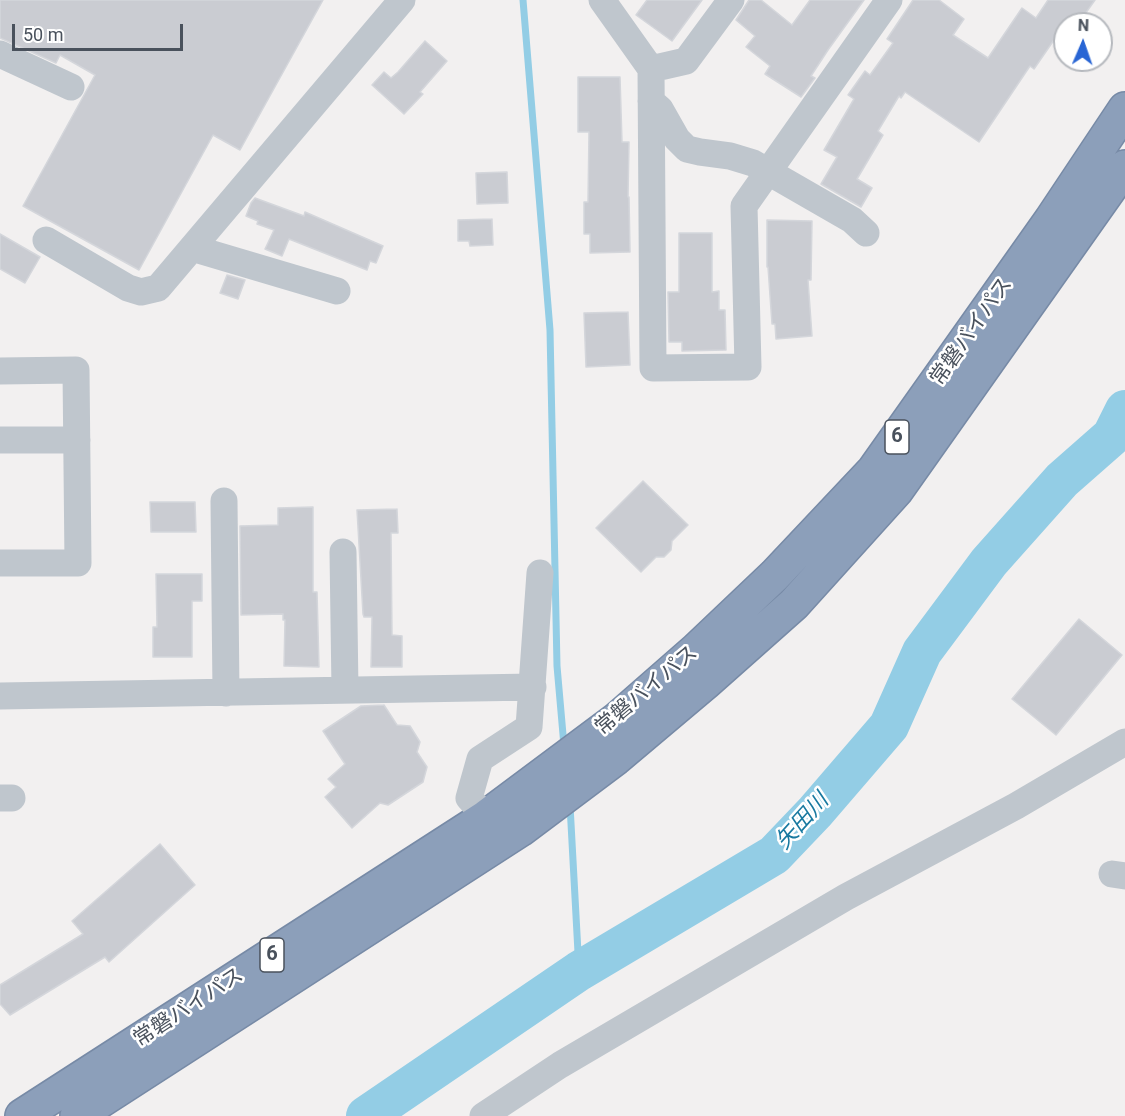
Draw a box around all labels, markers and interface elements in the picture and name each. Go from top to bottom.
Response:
scale bar [15,12,186,50]
north arrow [1053,12,1113,72]
text: N [1078,16,1090,35]
text: 50 m [23,24,63,45]
street label: 常磐バイパス [926,273,1018,391]
road number: 6 [885,420,909,454]
street label: 常磐バイパス [591,641,703,741]
water label: 矢田川 [771,789,835,855]
road number: 6 [260,938,284,972]
street label: 常磐バイパス [129,963,249,1053]

